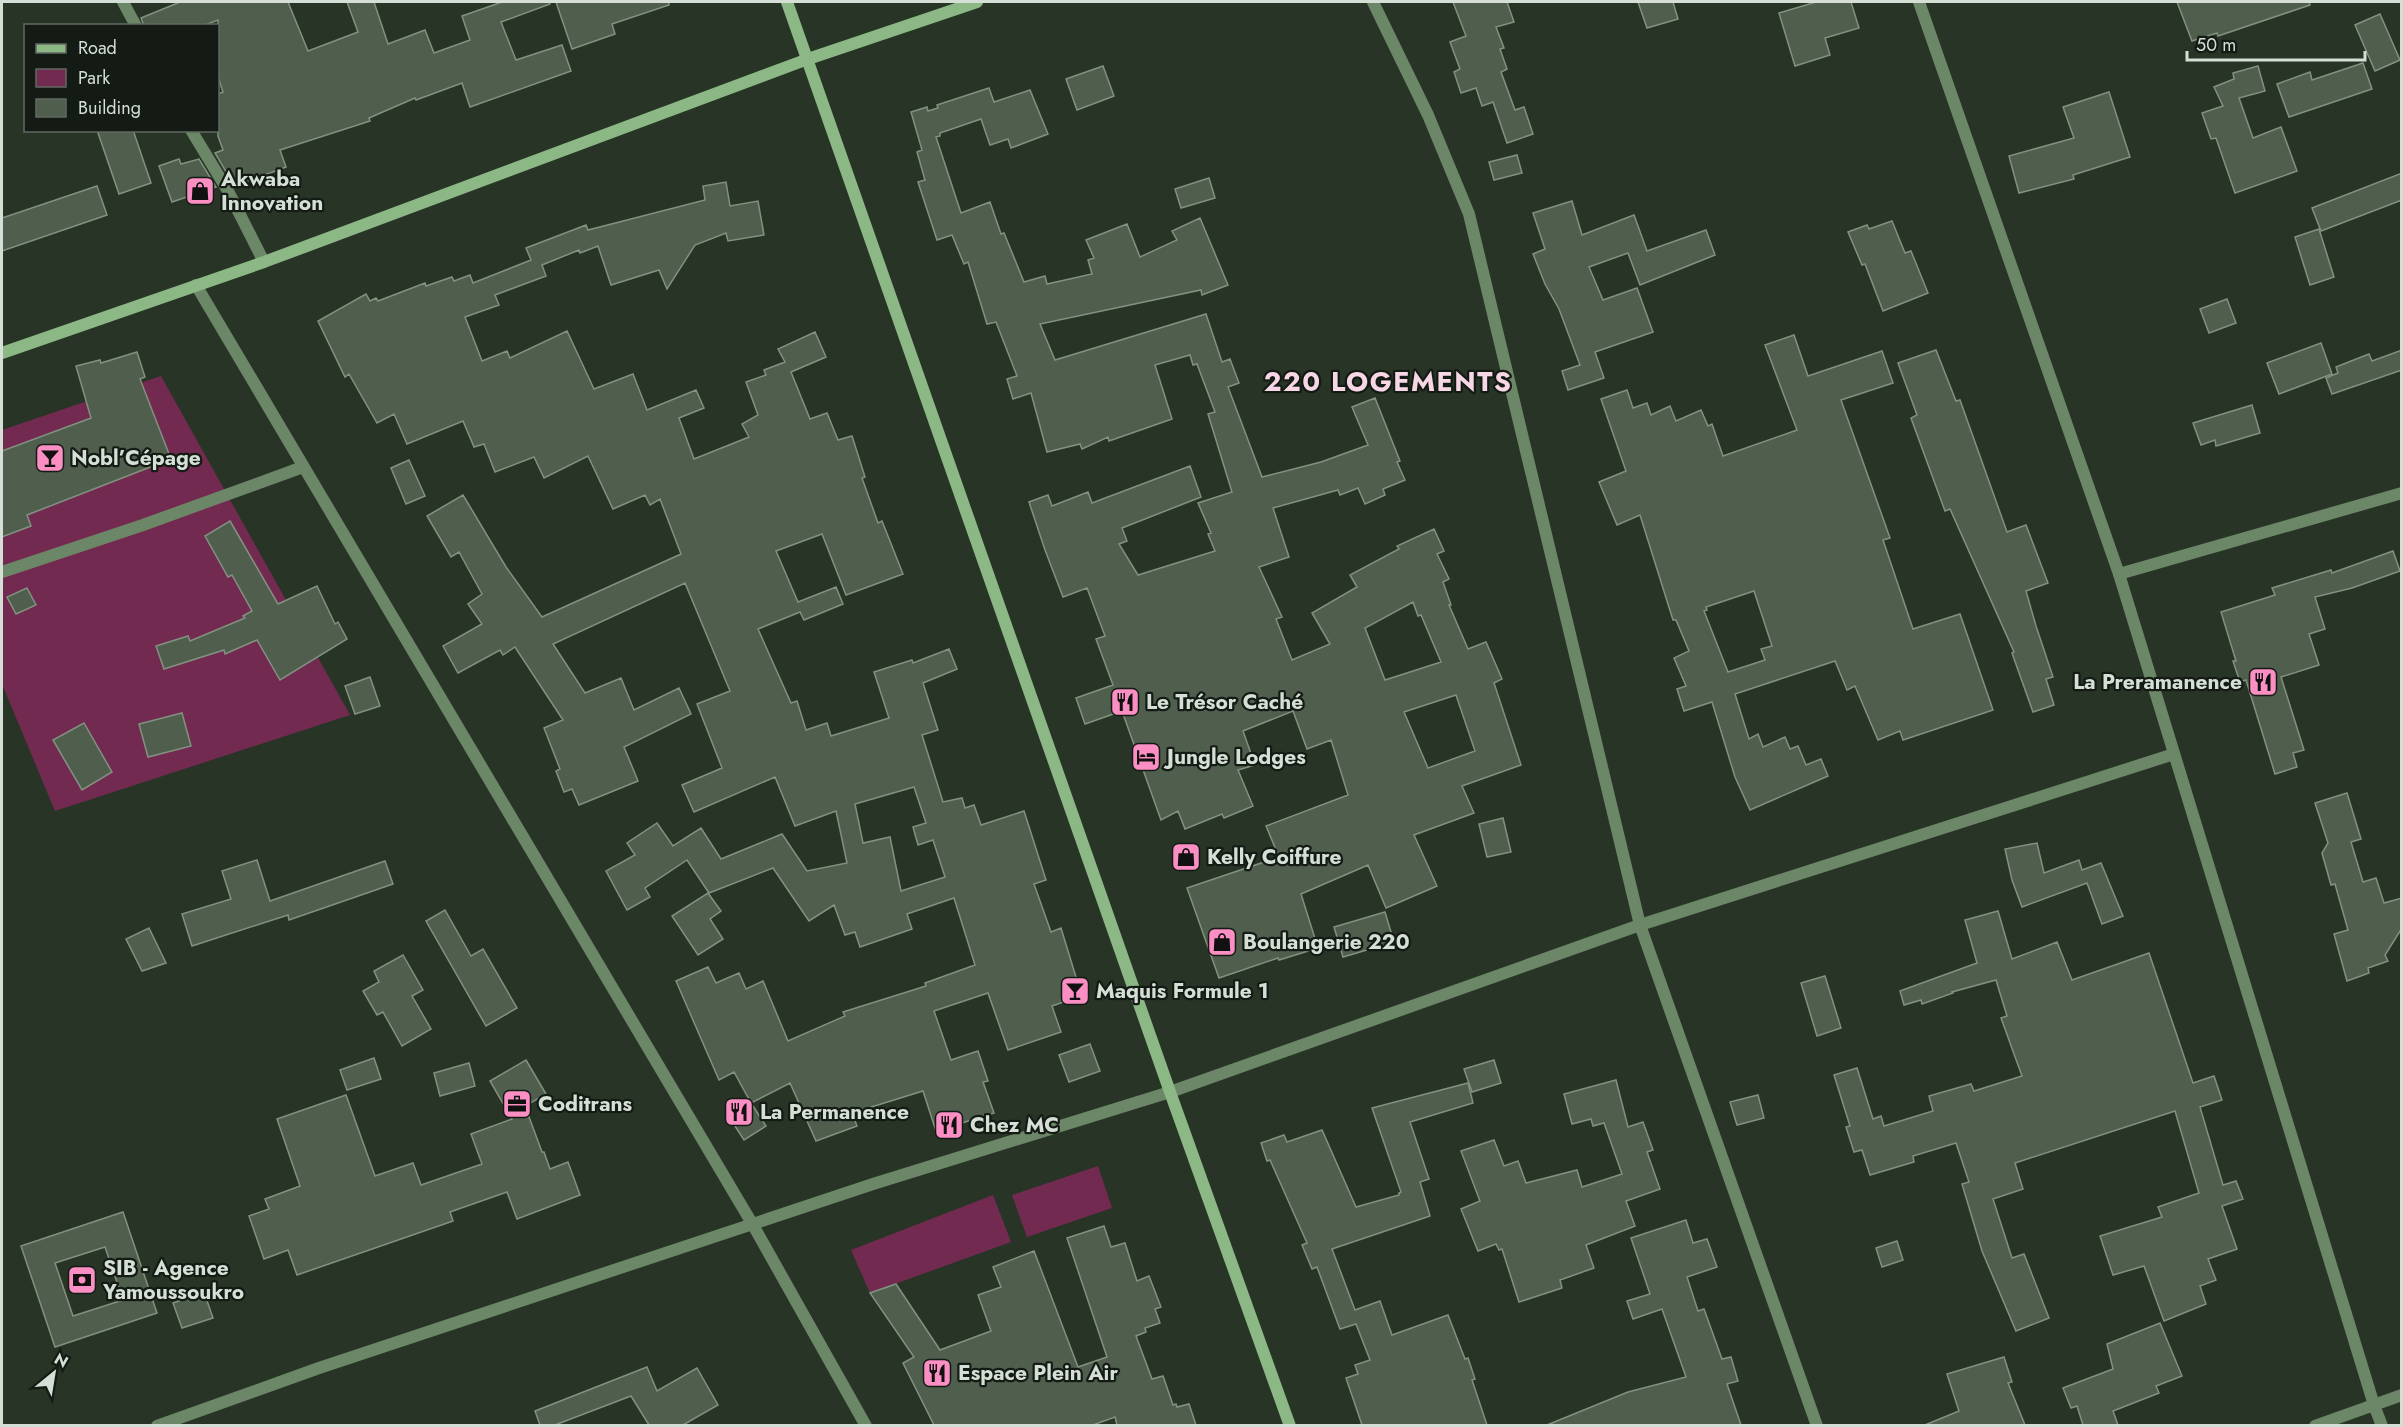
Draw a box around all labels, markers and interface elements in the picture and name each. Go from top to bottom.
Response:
legend [24,24,219,132]
scale bar [2187,24,2366,62]
text: 50 m [2196,32,2236,58]
text: Road [78,35,117,61]
text: Park [78,65,110,91]
text: Building [78,95,141,121]
place label: Akwaba Innovation [220,164,323,218]
shop icon: Akwaba Innovation [184,175,216,207]
district label: 220 LOGEMENTS [1264,362,1512,401]
bar icon: Nobl’Cépage [34,442,66,474]
place label: Nobl’Cépage [71,443,201,473]
restaurant icon: La Preramanence [2247,666,2279,698]
place label: La Preramanence [2073,667,2242,697]
restaurant icon: Le Trésor Caché [1109,686,1141,718]
place label: Le Trésor Caché [1146,687,1303,717]
hotel icon: Jungle Lodges [1130,741,1162,773]
place label: Jungle Lodges [1163,742,1306,772]
shop icon: Kelly Coiffure [1170,841,1202,873]
place label: Kelly Coiffure [1207,842,1341,872]
shop icon: Boulangerie 220 [1206,926,1238,958]
place label: Boulangerie 220 [1243,927,1410,957]
bar icon: Maquis Formule 1 [1059,975,1091,1007]
place label: Maquis Formule 1 [1096,976,1269,1006]
office icon: Coditrans [501,1088,533,1120]
place label: Coditrans [538,1089,633,1119]
restaurant icon: La Permanence [723,1096,755,1128]
place label: La Permanence [760,1097,909,1127]
restaurant icon: Chez MC [933,1109,965,1141]
place label: Chez MC [970,1110,1059,1140]
place label: SIB - Agence Yamoussoukro [102,1253,244,1307]
bank icon: SIB - Agence Yamoussoukro [66,1264,98,1296]
north arrow [24,1343,84,1403]
text: N [50,1347,73,1374]
restaurant icon: Espace Plein Air [921,1357,953,1389]
place label: Espace Plein Air [958,1358,1118,1388]

